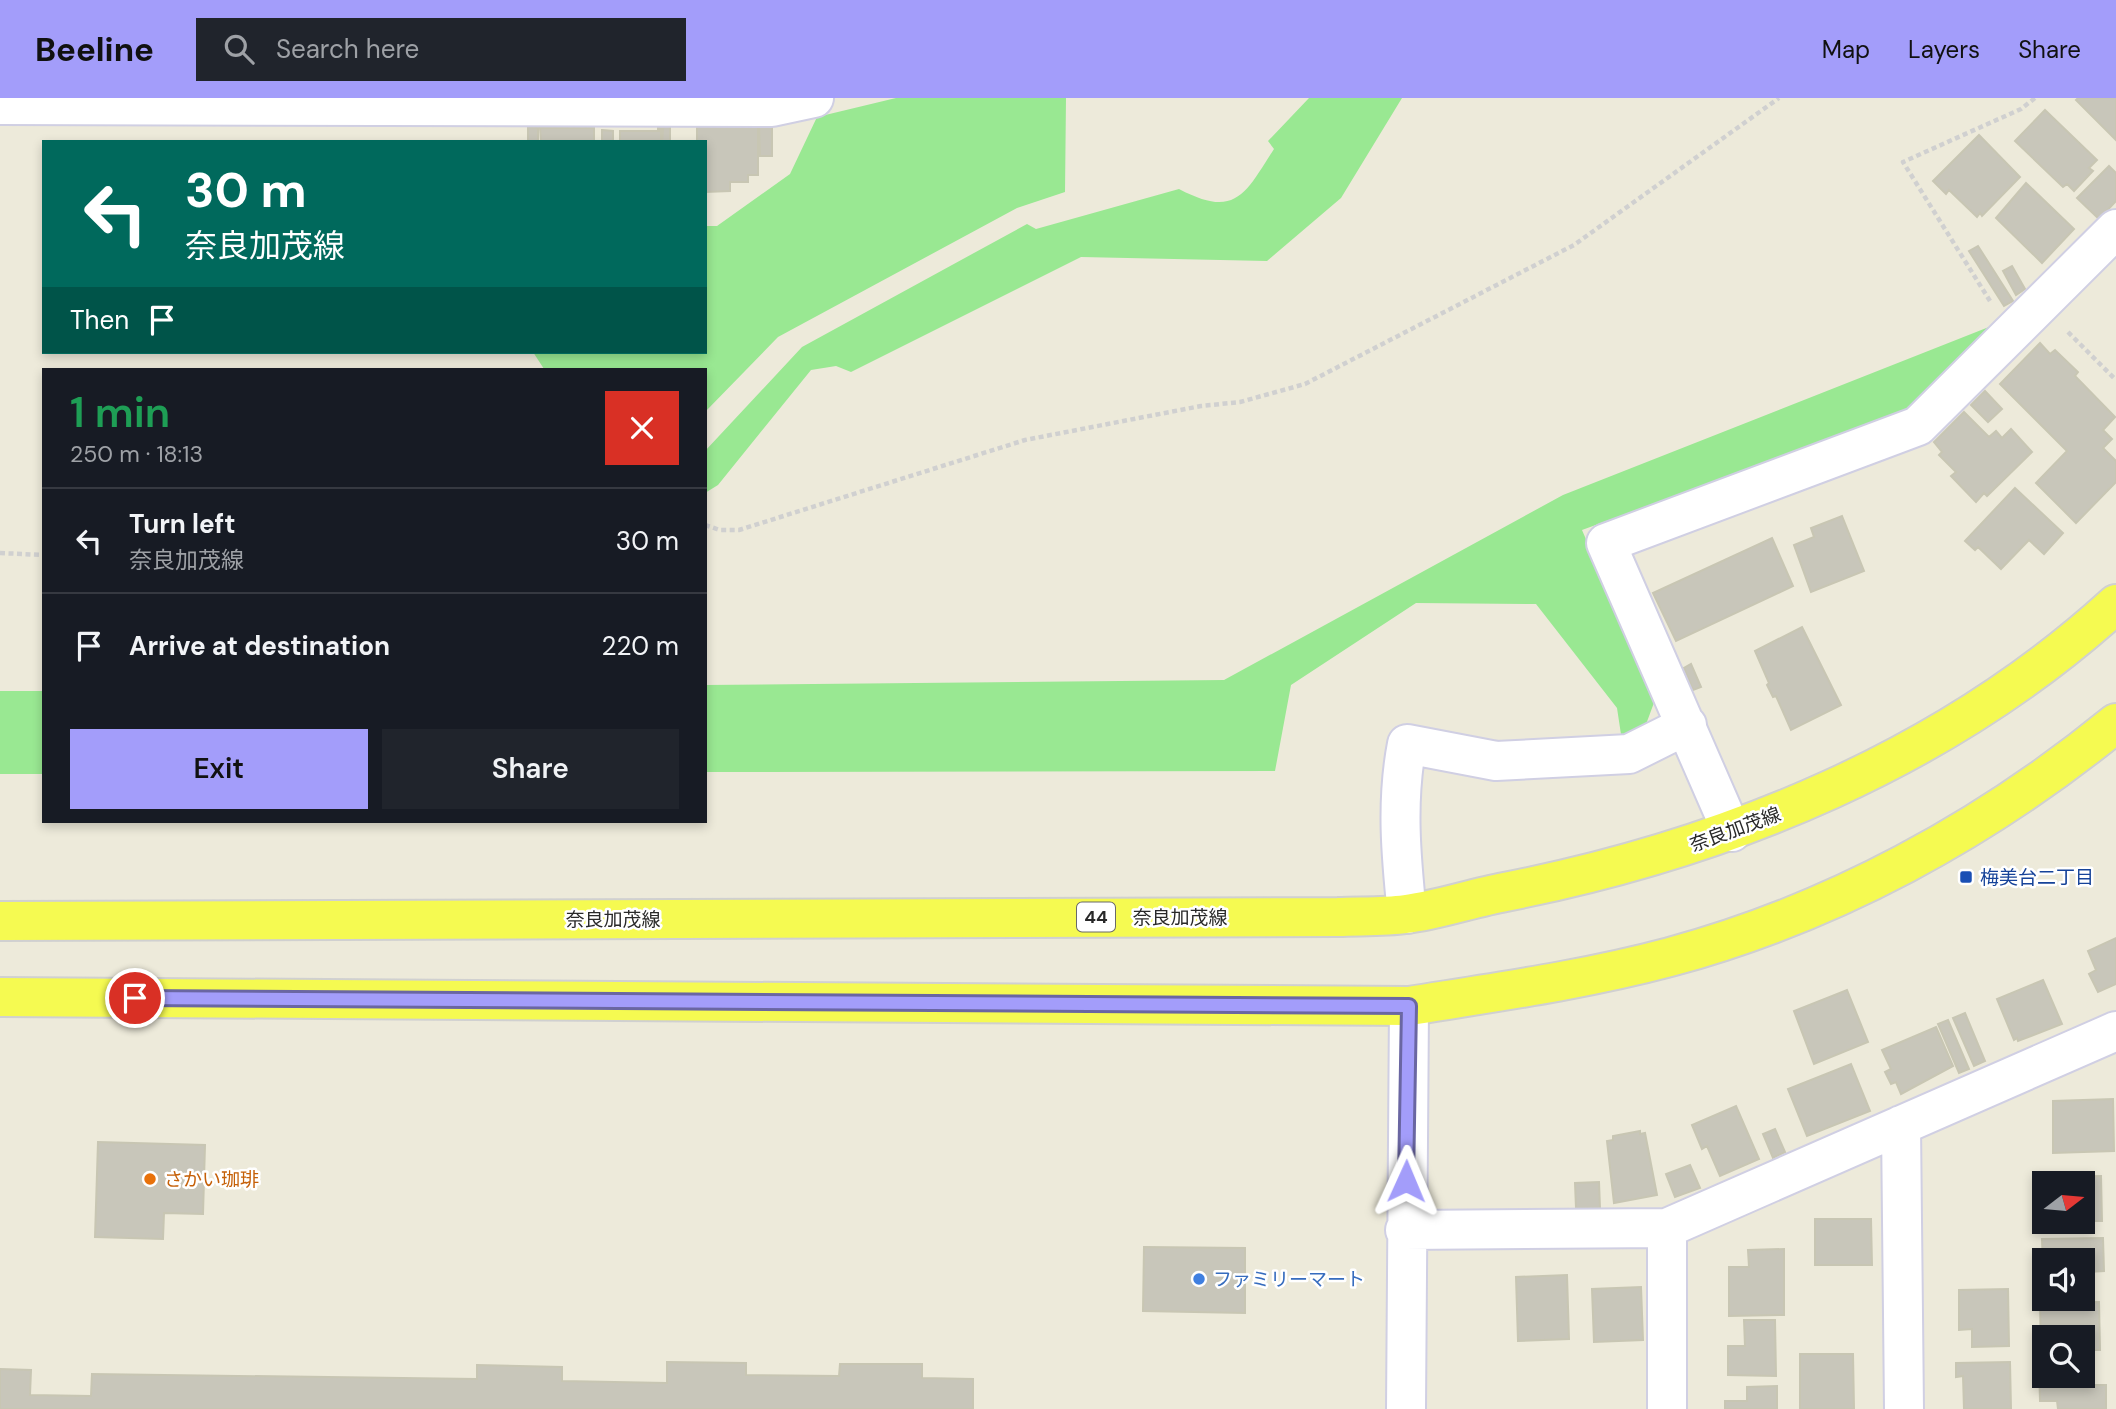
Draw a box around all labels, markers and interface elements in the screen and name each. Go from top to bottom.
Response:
search box [196,18,686,81]
text: Beeline [35,28,154,71]
icon: search [220,30,258,68]
text: Search here [276,32,419,66]
text: Map [1822,34,1870,65]
text: Layers [1908,34,1980,65]
text: Share [2018,34,2081,65]
text: 30 m [185,158,307,222]
icon: left [70,168,161,259]
text: 奈良加茂線 [185,225,345,267]
icon: arrive [143,301,181,339]
text: Then [70,303,129,337]
text: 1 min [70,385,170,440]
button: close [605,391,679,465]
text: 250 m · 18:13 [70,439,203,469]
text: Turn left [129,507,236,541]
icon: left [70,522,108,560]
text: 30 m [616,524,679,558]
text: 奈良加茂線 [129,545,244,575]
icon: arrive [70,627,108,665]
text: Arrive at destination [129,629,390,663]
text: 220 m [601,629,679,663]
button: Exit [70,729,368,809]
button: Share [382,729,679,809]
street label: 奈良加茂線 [1686,801,1784,857]
place label: 梅美台二丁目 [1980,865,2094,890]
marker: 梅美台二丁目 [1958,869,1974,885]
road number: 44 [1077,902,1115,932]
street label: 奈良加茂線 [1132,905,1228,930]
street label: 奈良加茂線 [565,907,661,932]
pin [105,968,165,1028]
icon: arrive [116,979,154,1017]
position arrow [1369,1144,1443,1218]
place label: さかい珈琲 [164,1167,259,1192]
marker: さかい珈琲 [142,1171,158,1187]
north arrow [2032,1171,2095,1234]
map controls [2032,1171,2095,1388]
button: sound [2032,1248,2095,1311]
place label: ファミリーマート [1213,1267,1365,1292]
marker: ファミリーマート [1191,1271,1207,1287]
button: search [2032,1325,2095,1388]

